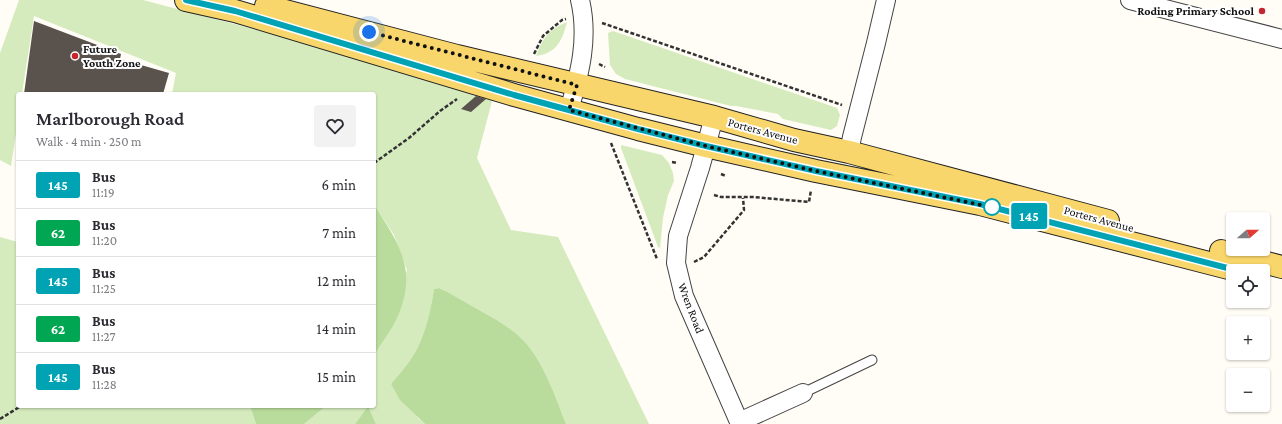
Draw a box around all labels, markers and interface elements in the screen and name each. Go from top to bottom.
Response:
place label: Roding Primary School [1137,4,1254,18]
marker: Roding Primary School [1257,6,1267,16]
your location [359,22,379,42]
place label: Future Youth Zone [83,42,141,70]
marker: Future Youth Zone [70,51,80,61]
button: heart [314,105,356,147]
text: Marlborough Road [36,108,184,129]
street label: Porters Avenue [727,115,799,147]
text: Walk · 4 min · 250 m [36,134,141,149]
text: Bus [92,169,115,185]
text: 145 [48,177,68,193]
text: 6 min [322,177,356,193]
text: 11:19 [92,185,115,200]
unlabelled marker [983,198,1001,216]
line badge: 145 [1006,203,1052,229]
street label: Porters Avenue [1063,203,1135,235]
text: 145 [1019,208,1039,224]
north arrow [1226,212,1270,256]
map controls [1226,212,1270,412]
text: Bus [92,217,115,233]
text: 62 [51,225,65,241]
text: 7 min [322,225,356,241]
text: 11:20 [92,233,117,248]
button: locate [1226,264,1270,308]
text: Bus [92,265,115,281]
text: 145 [48,273,68,289]
text: 12 min [317,273,356,289]
text: 11:25 [92,281,116,296]
street label: Wren Road [675,281,707,336]
text: Bus [92,313,115,329]
button: + [1226,316,1270,360]
text: 62 [51,321,65,337]
text: 14 min [317,321,356,337]
text: 11:27 [92,329,116,344]
text: Bus [92,361,115,377]
button: − [1226,368,1270,412]
text: 145 [48,369,68,385]
text: 15 min [317,369,356,385]
text: 11:28 [92,377,117,392]

